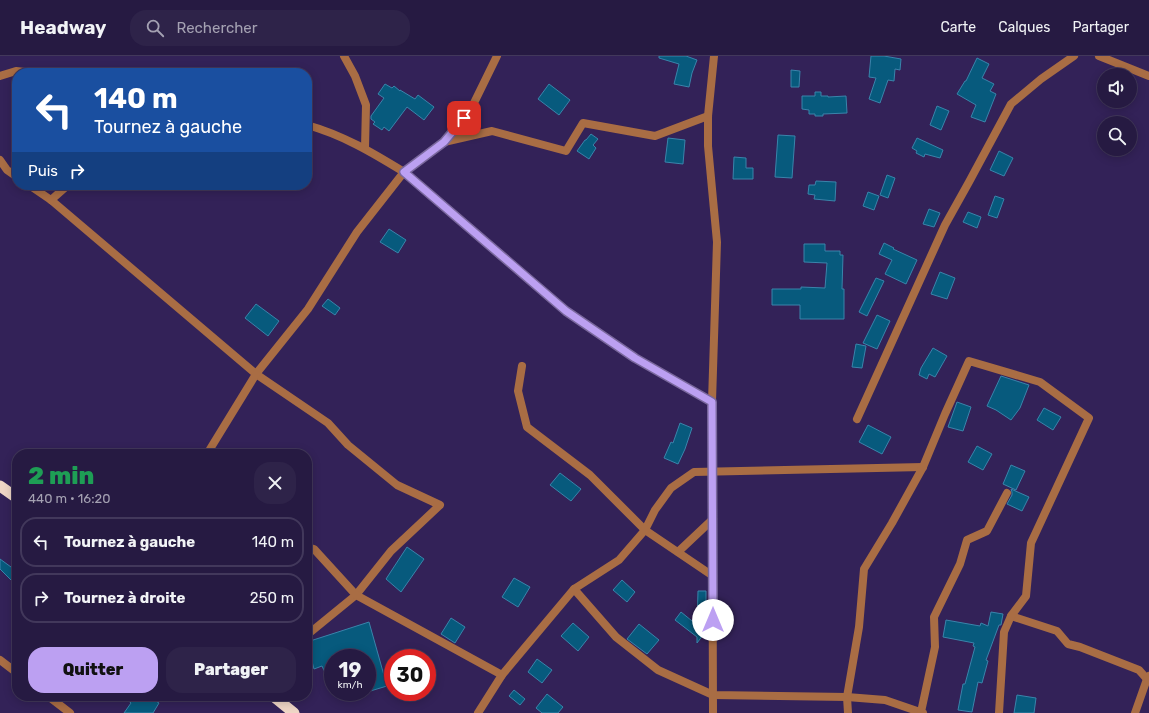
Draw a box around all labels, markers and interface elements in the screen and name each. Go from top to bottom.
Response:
search box [130,10,410,46]
text: Headway [20,16,106,39]
icon: search [144,17,166,39]
text: Rechercher [176,19,257,37]
text: Carte [940,19,976,36]
text: Calques [998,19,1050,36]
text: Partager [1072,19,1129,36]
map controls [1097,68,1137,156]
button: sound [1097,68,1137,108]
text: 140 m [94,82,178,115]
icon: left [28,84,80,136]
pin [447,101,481,135]
icon: arrive [453,107,475,129]
text: Tournez à gauche [94,116,242,138]
button: search [1097,116,1137,156]
icon: right [66,160,88,182]
text: Puis [28,162,58,180]
text: 2 min [28,462,94,490]
button: close [254,462,296,504]
text: 440 m · 16:20 [28,491,110,506]
icon: left [30,531,52,553]
text: Tournez à gauche [64,533,195,551]
text: 140 m [252,533,294,551]
icon: right [30,587,52,609]
text: Tournez à droite [64,589,185,607]
text: 250 m [250,589,294,607]
position arrow [692,599,734,641]
button: Quitter [28,647,158,693]
button: Partager [166,647,296,693]
speed limit sign: 30 [384,649,436,701]
text: 19 [339,658,361,682]
text: km/h [338,679,362,691]

